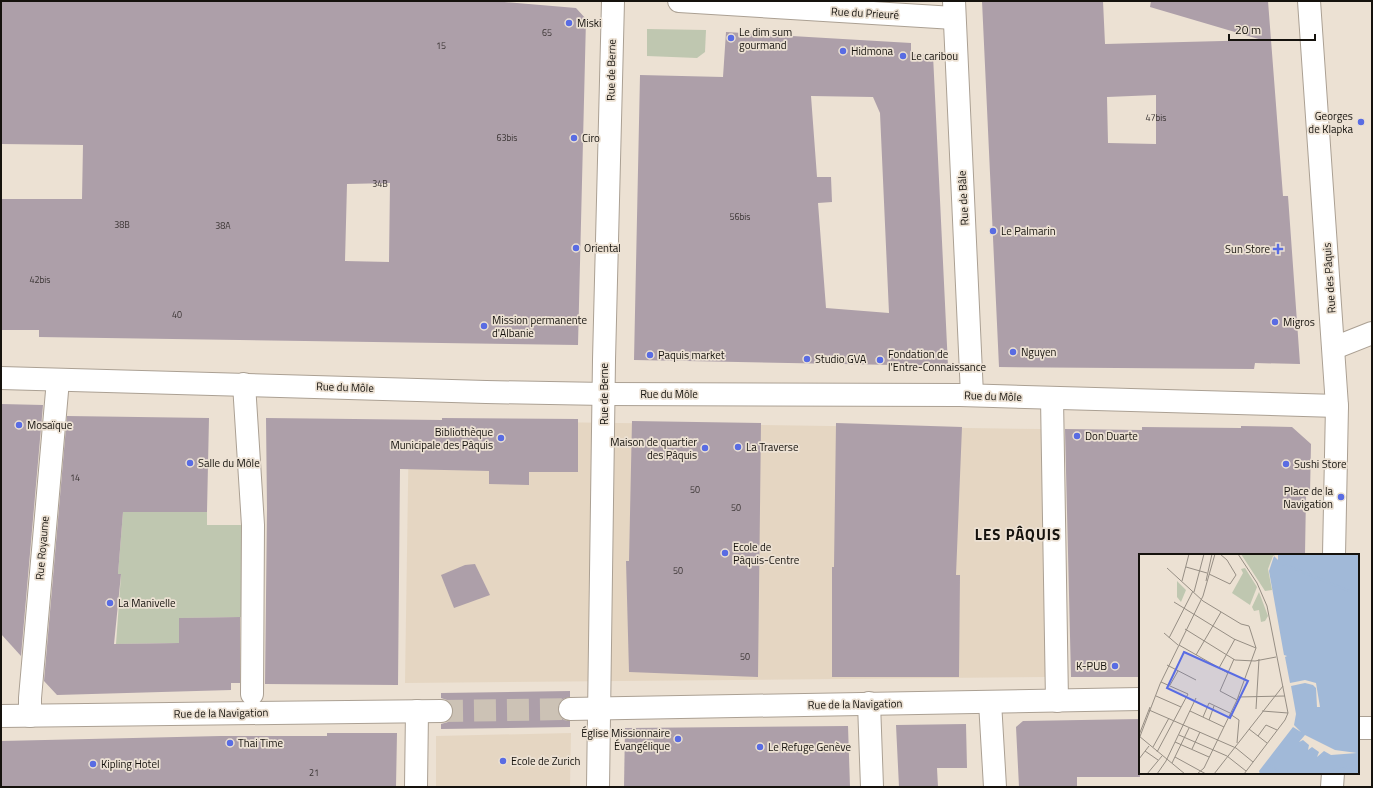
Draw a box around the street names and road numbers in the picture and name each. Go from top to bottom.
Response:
street label: Rue du Prieuré [831,3,900,23]
street label: Rue de Berne [602,38,620,101]
street label: Rue de Bâle [954,170,972,226]
street label: Rue des Pâquis [1319,242,1339,314]
street label: Rue de Berne [596,363,612,425]
street label: Rue du Môle [316,378,375,396]
street label: Rue du Môle [640,386,698,402]
street label: Rue du Môle [964,387,1023,405]
street label: Rue Royaume [31,515,53,581]
street label: Rue de la Navigation [808,695,903,713]
street label: Rue de la Navigation [174,704,269,722]

